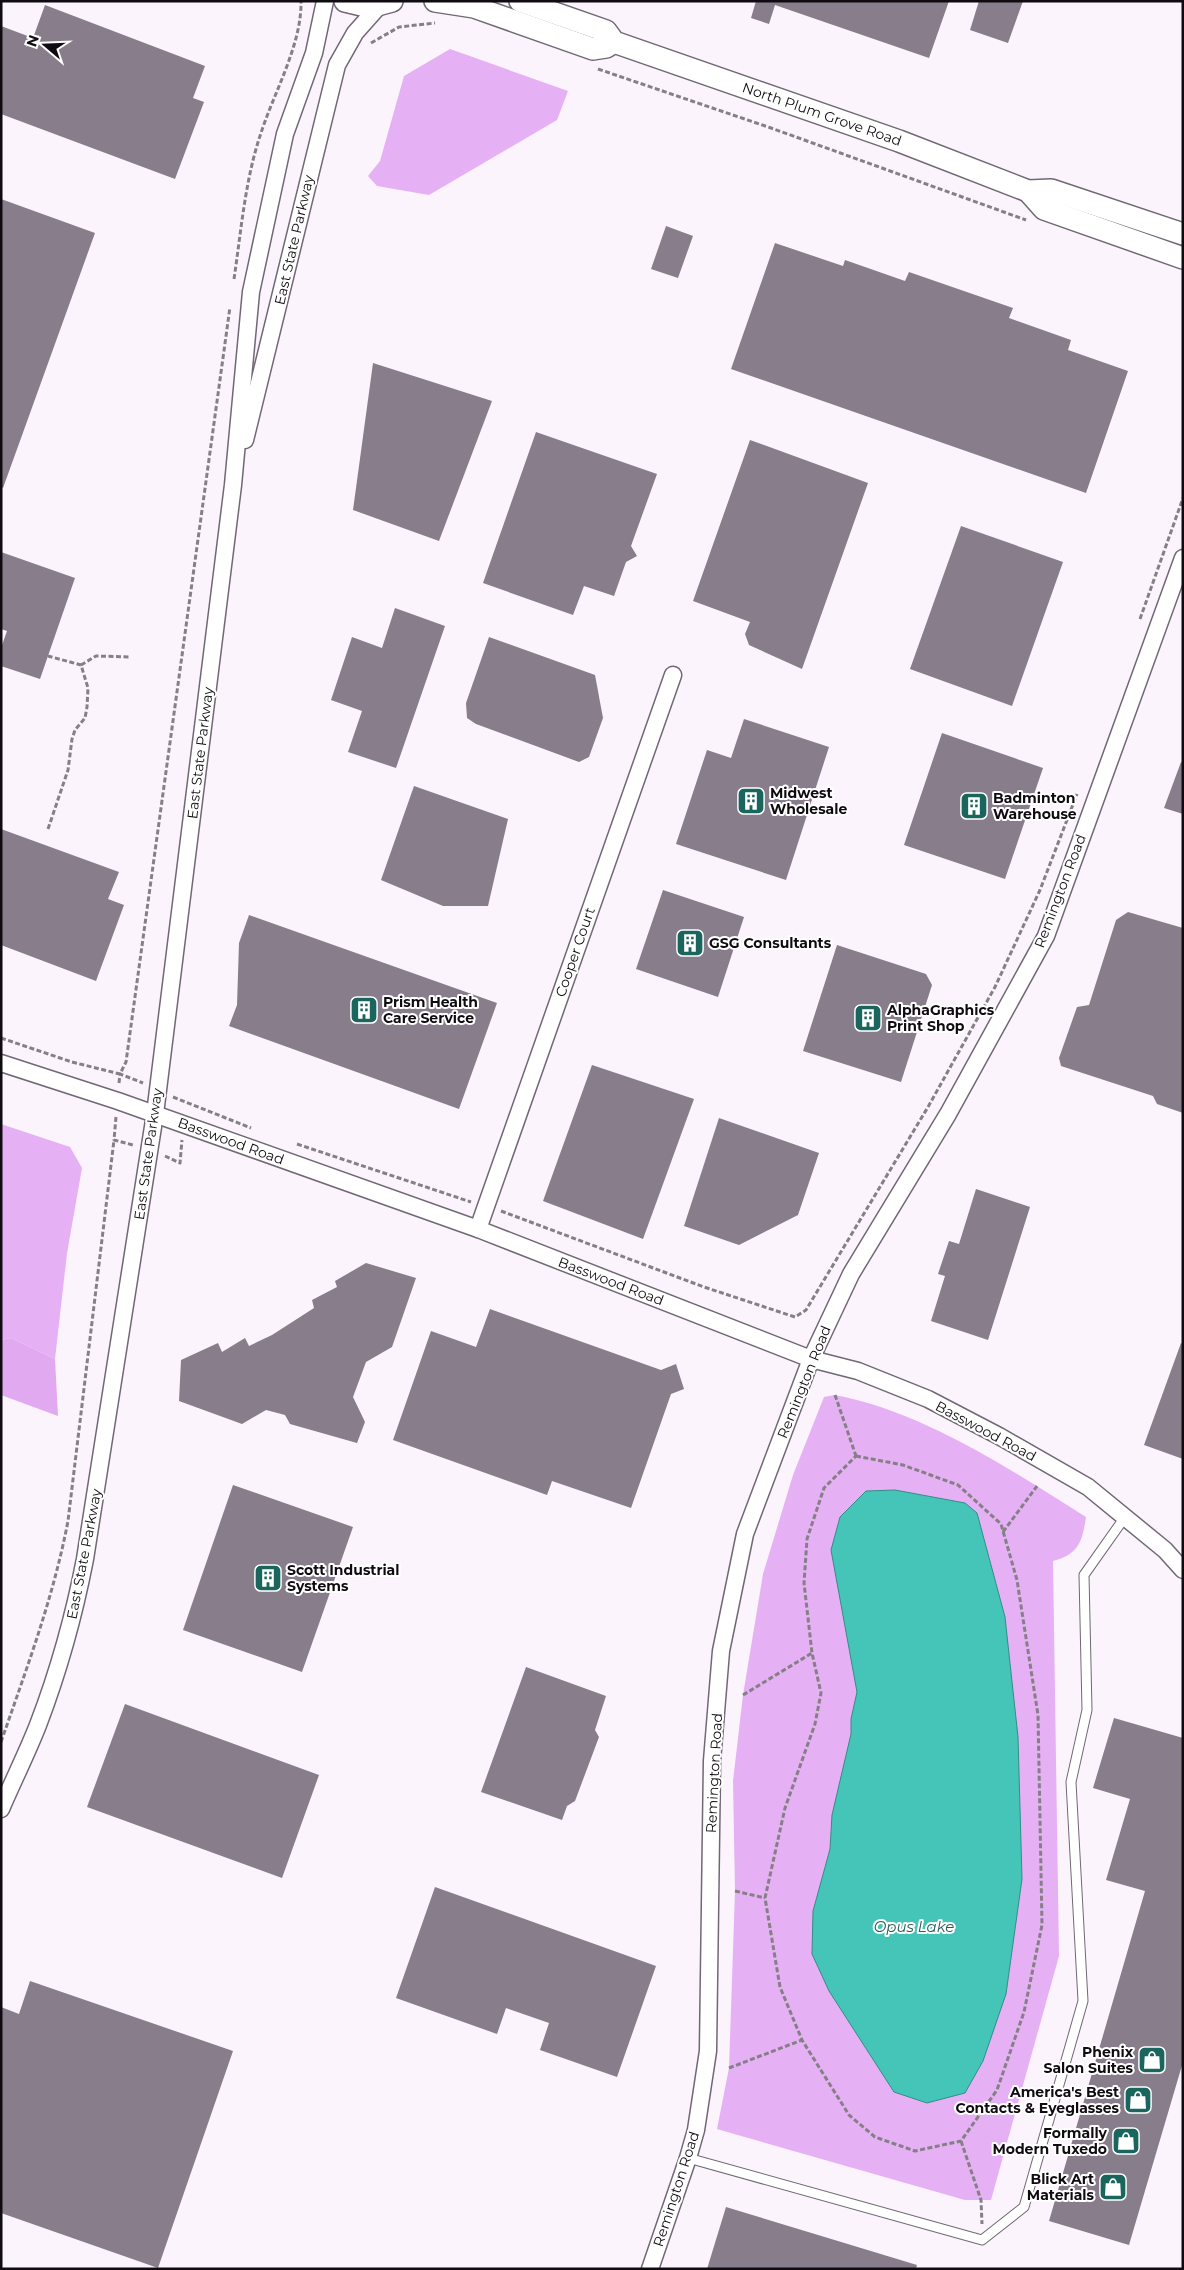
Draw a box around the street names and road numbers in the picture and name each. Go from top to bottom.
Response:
street label: North Plum Grove Road [740,78,904,150]
street label: East State Parkway [270,173,318,307]
street label: East State Parkway [183,686,217,820]
street label: Remington Road [1030,832,1090,950]
street label: Cooper Court [551,904,599,999]
street label: East State Parkway [130,1087,166,1221]
street label: Basswood Road [175,1113,287,1169]
street label: Basswood Road [556,1253,666,1309]
street label: Remington Road [773,1323,835,1441]
street label: Basswood Road [932,1397,1040,1465]
street label: East State Parkway [63,1487,106,1621]
street label: Remington Road [702,1713,726,1833]
street label: Remington Road [649,2129,703,2249]

